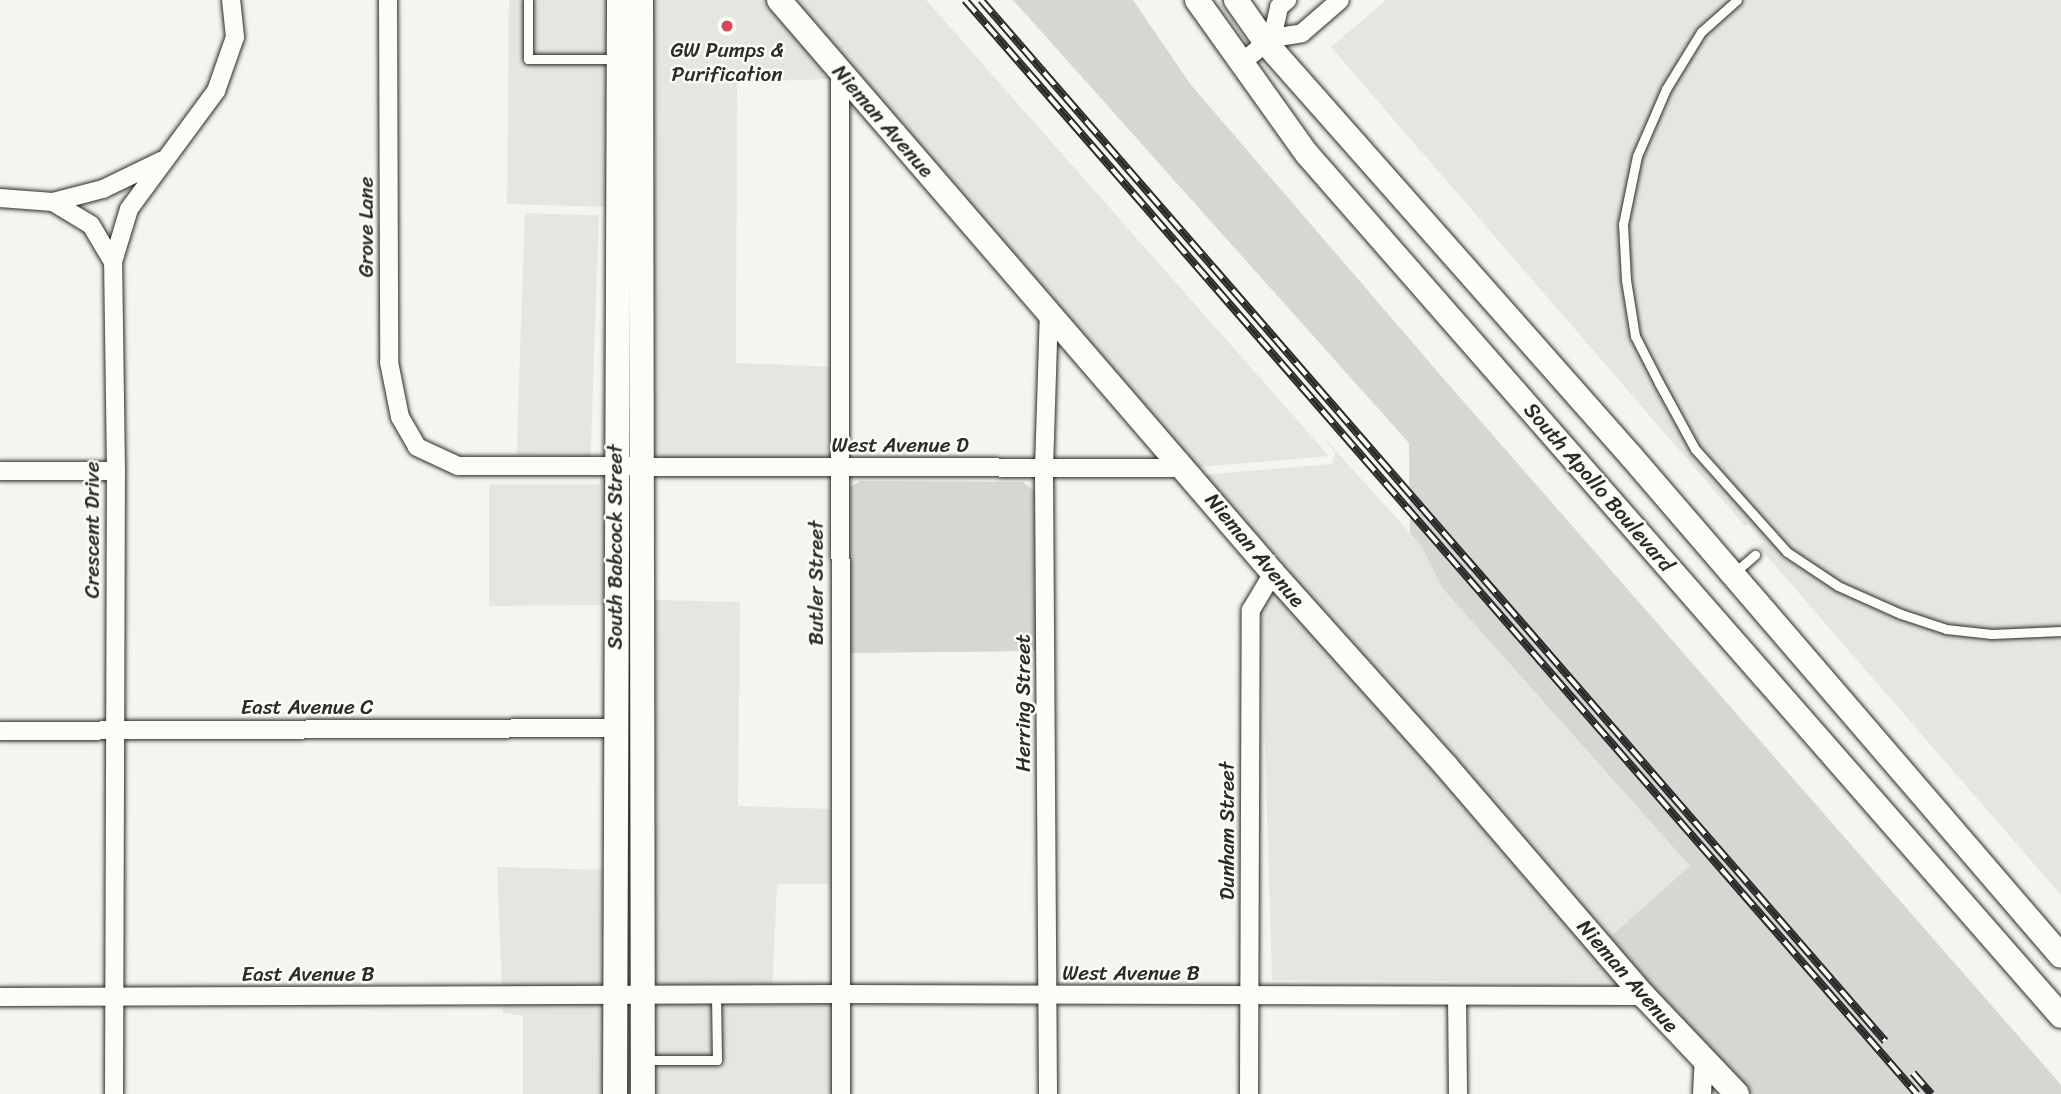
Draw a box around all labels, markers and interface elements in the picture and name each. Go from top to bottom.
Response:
marker: GW Pumps & Purification [719,18,735,34]
place label: GW Pumps & Purification [670,37,784,87]
street label: Nieman Avenue [827,59,939,183]
street label: Grove Lane [353,177,379,277]
street label: South Apollo Boulevard [1519,397,1679,577]
street label: West Avenue D [832,432,968,458]
street label: South Babcock Street [602,444,628,650]
street label: Crescent Drive [79,462,105,598]
street label: Nieman Avenue [1200,488,1310,612]
street label: Butler Street [803,520,829,646]
street label: Herring Street [1010,634,1036,772]
street label: East Avenue C [241,694,373,720]
street label: Dunham Street [1214,761,1240,901]
street label: Nieman Avenue [1572,914,1684,1038]
street label: West Avenue B [1062,960,1200,986]
street label: East Avenue B [242,961,374,987]

